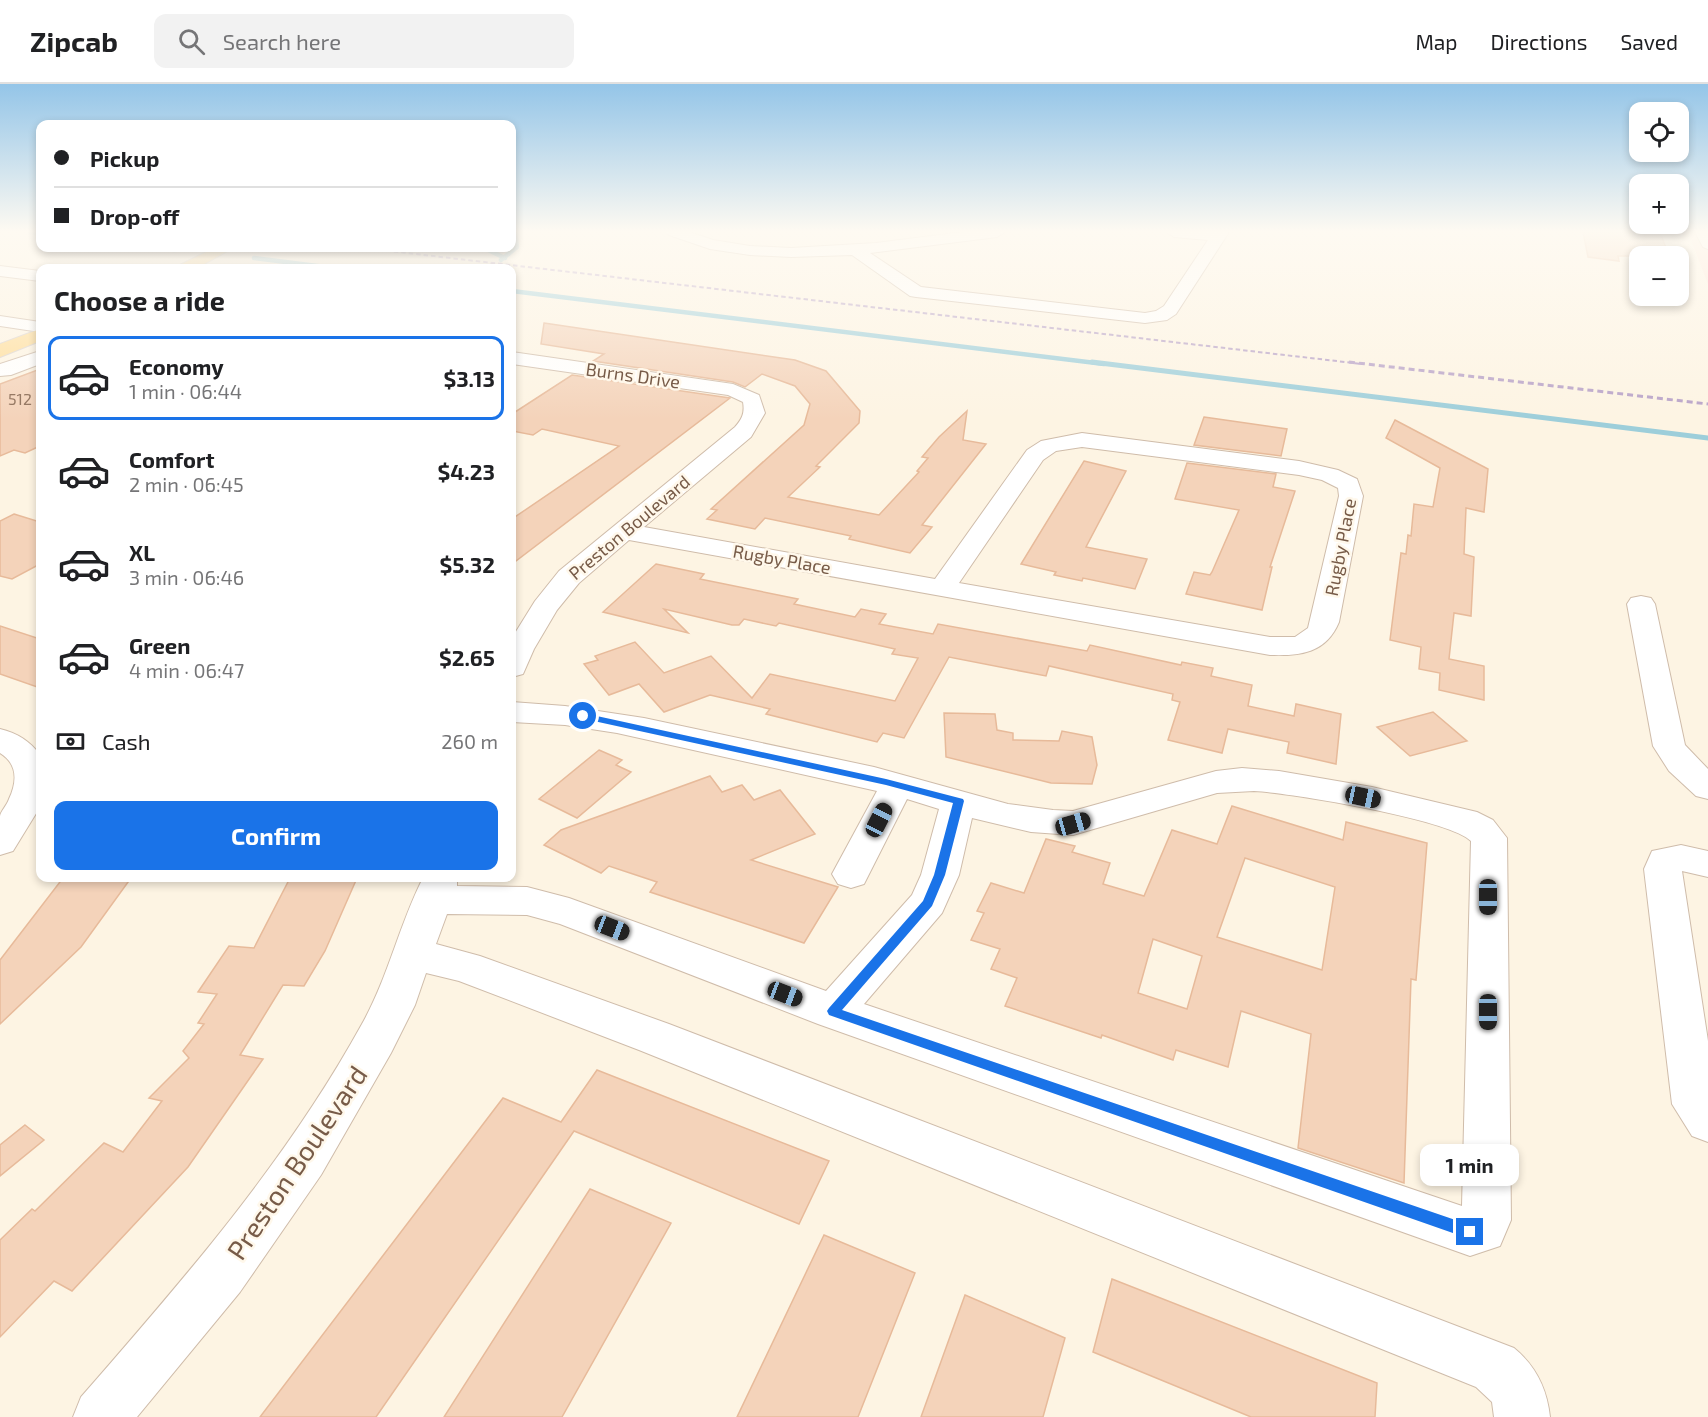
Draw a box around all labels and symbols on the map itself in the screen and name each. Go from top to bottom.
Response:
street label: Burns Drive [584,357,682,393]
house number: 512 [8,389,32,408]
street label: Preston Boulevard [564,470,694,584]
street label: Rugby Place [1320,496,1360,598]
street label: Rugby Place [731,540,833,578]
route start [569,702,596,729]
car [1344,784,1382,810]
car [863,800,895,840]
car [1053,810,1093,838]
car [1479,879,1497,915]
car [592,913,632,943]
car [765,979,805,1009]
car [1479,994,1497,1030]
street label: Preston Boulevard [219,1059,373,1265]
callout: 1 min [1420,1145,1520,1187]
route end [1456,1218,1483,1245]

